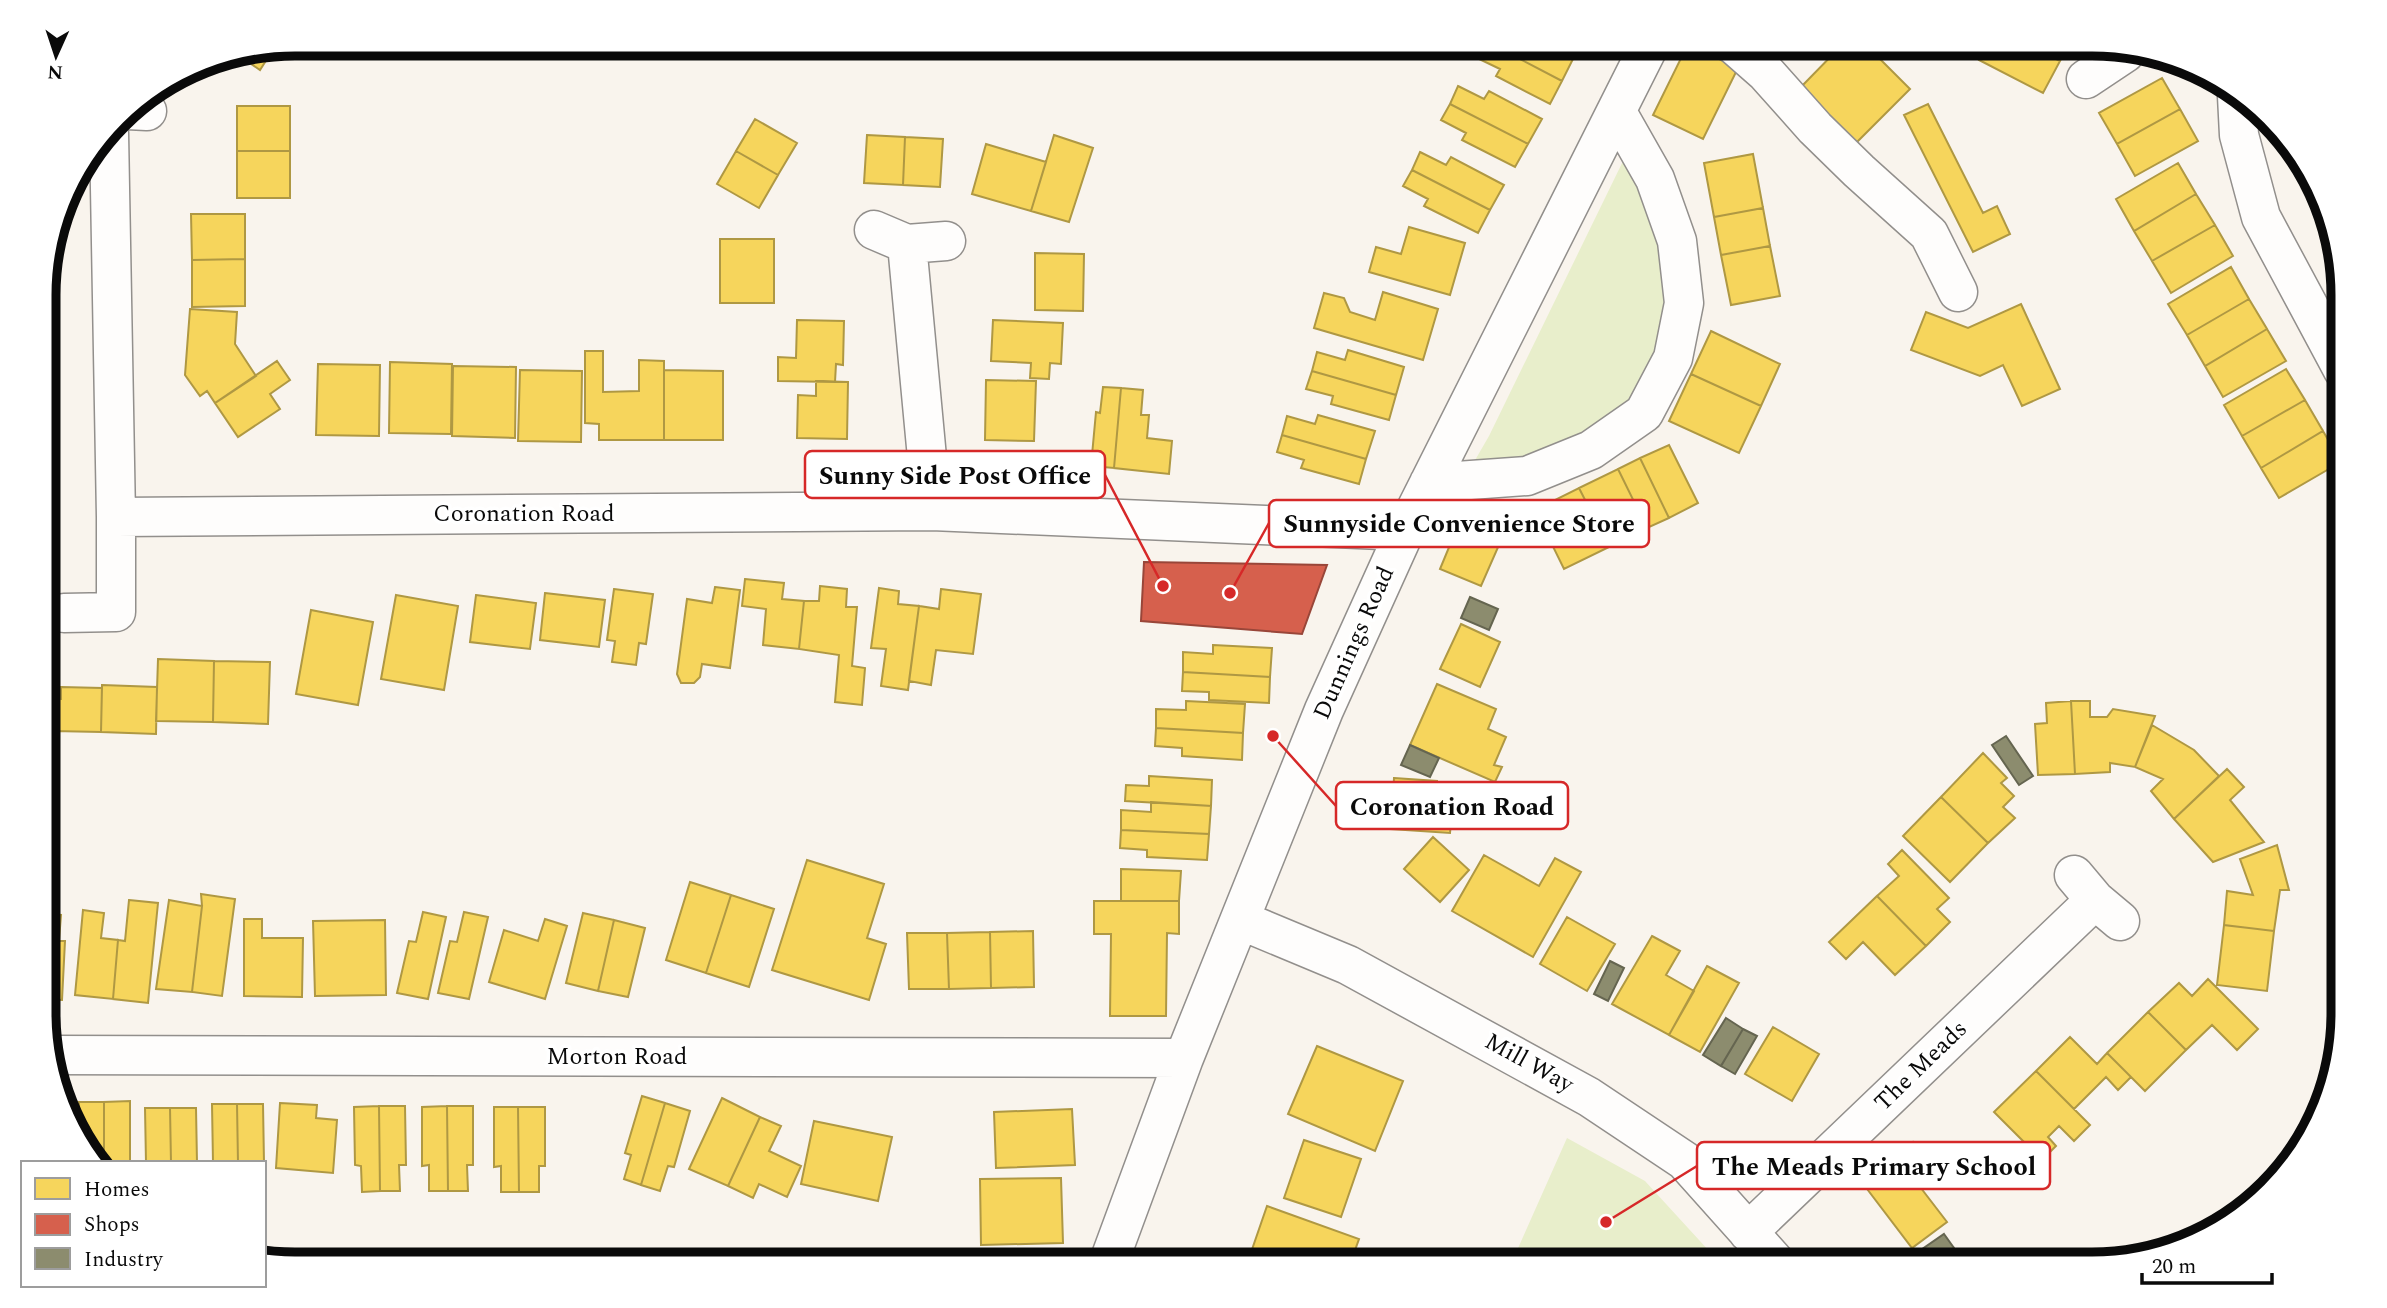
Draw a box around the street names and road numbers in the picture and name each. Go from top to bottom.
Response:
street label: Coronation Road [433,496,615,532]
street label: Dunnings Road [1304,561,1404,725]
street label: The Meads [1866,1012,1976,1120]
street label: Mill Way [1478,1024,1581,1103]
street label: Morton Road [546,1039,688,1075]

